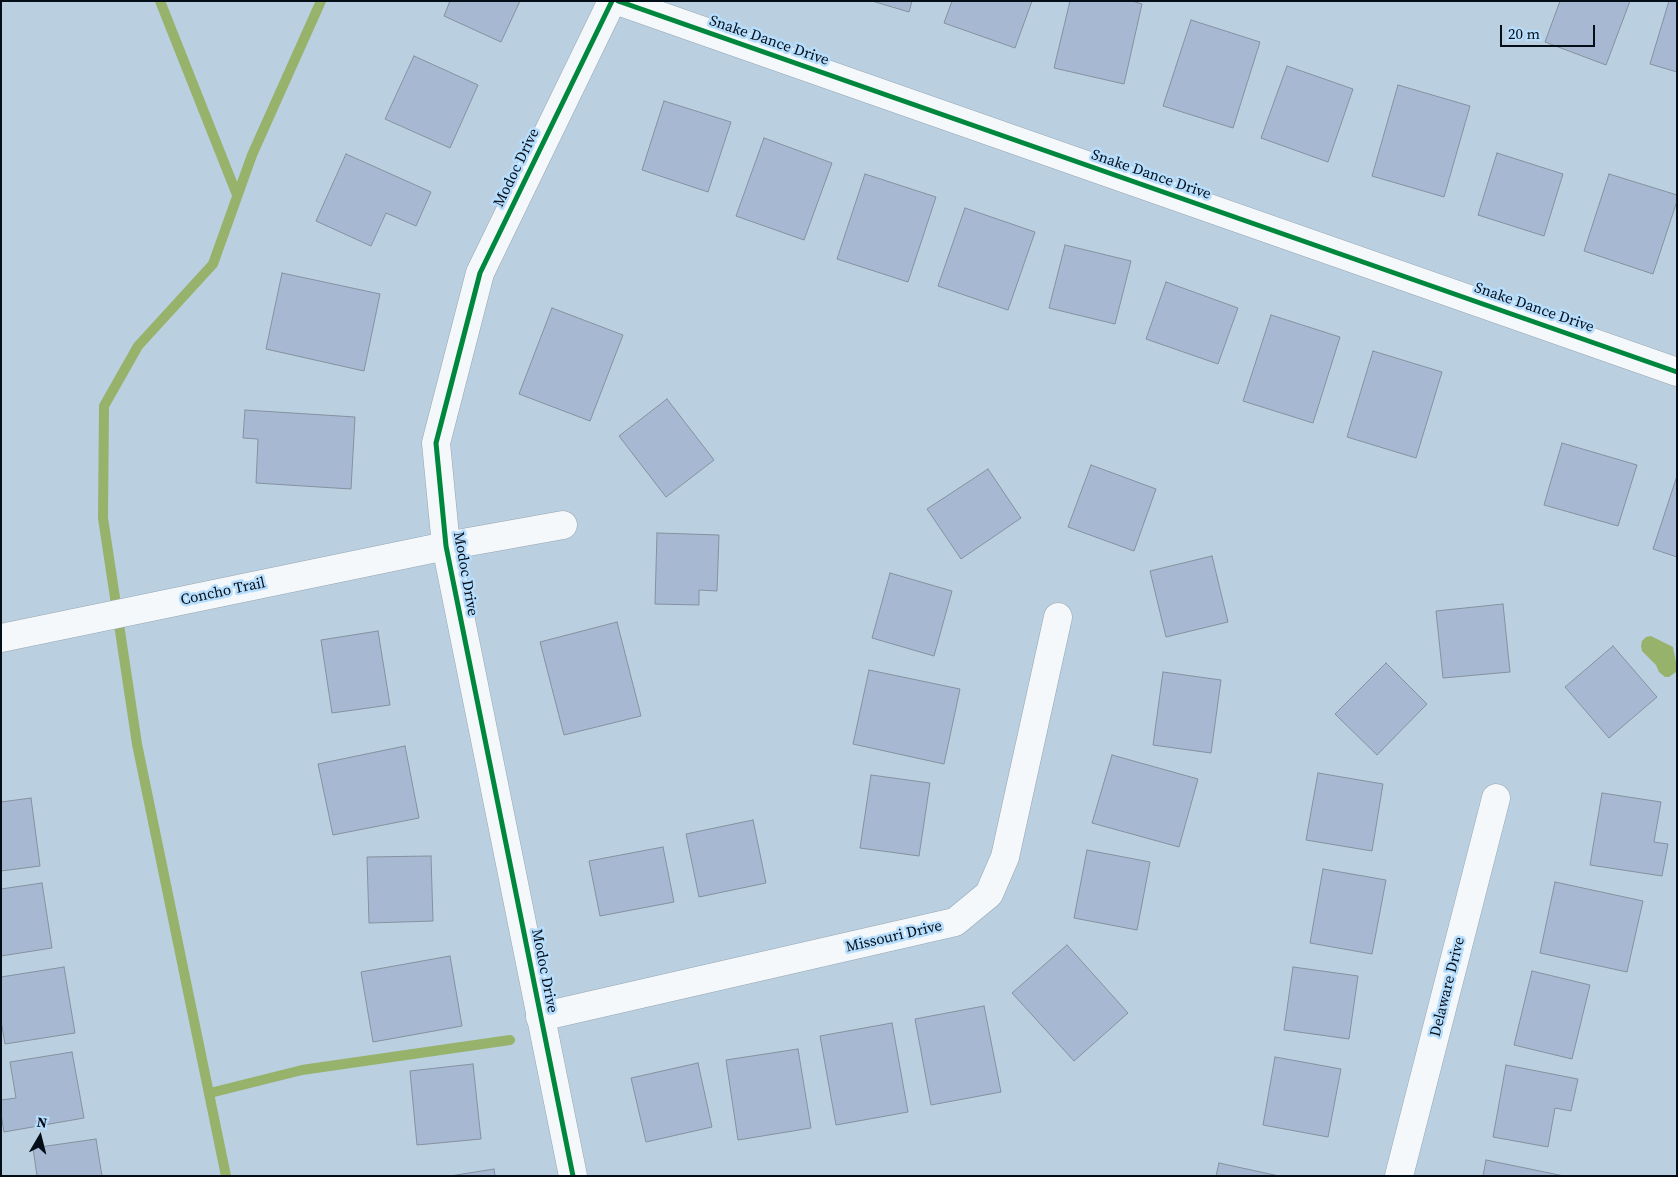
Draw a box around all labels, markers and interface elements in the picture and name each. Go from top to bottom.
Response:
street label: Snake Dance Drive [707,12,831,70]
scale bar [1503,15,1598,47]
text: 20 m [1508,23,1540,44]
street label: Modoc Drive [490,126,544,210]
street label: Snake Dance Drive [1089,146,1213,204]
street label: Snake Dance Drive [1472,279,1596,337]
street label: Modoc Drive [449,530,481,618]
street label: Concho Trail [179,574,267,610]
street label: Missouri Drive [844,917,944,957]
street label: Modoc Drive [527,927,561,1015]
street label: Delaware Drive [1427,935,1469,1039]
north arrow [15,1112,65,1162]
text: N [36,1112,49,1133]

